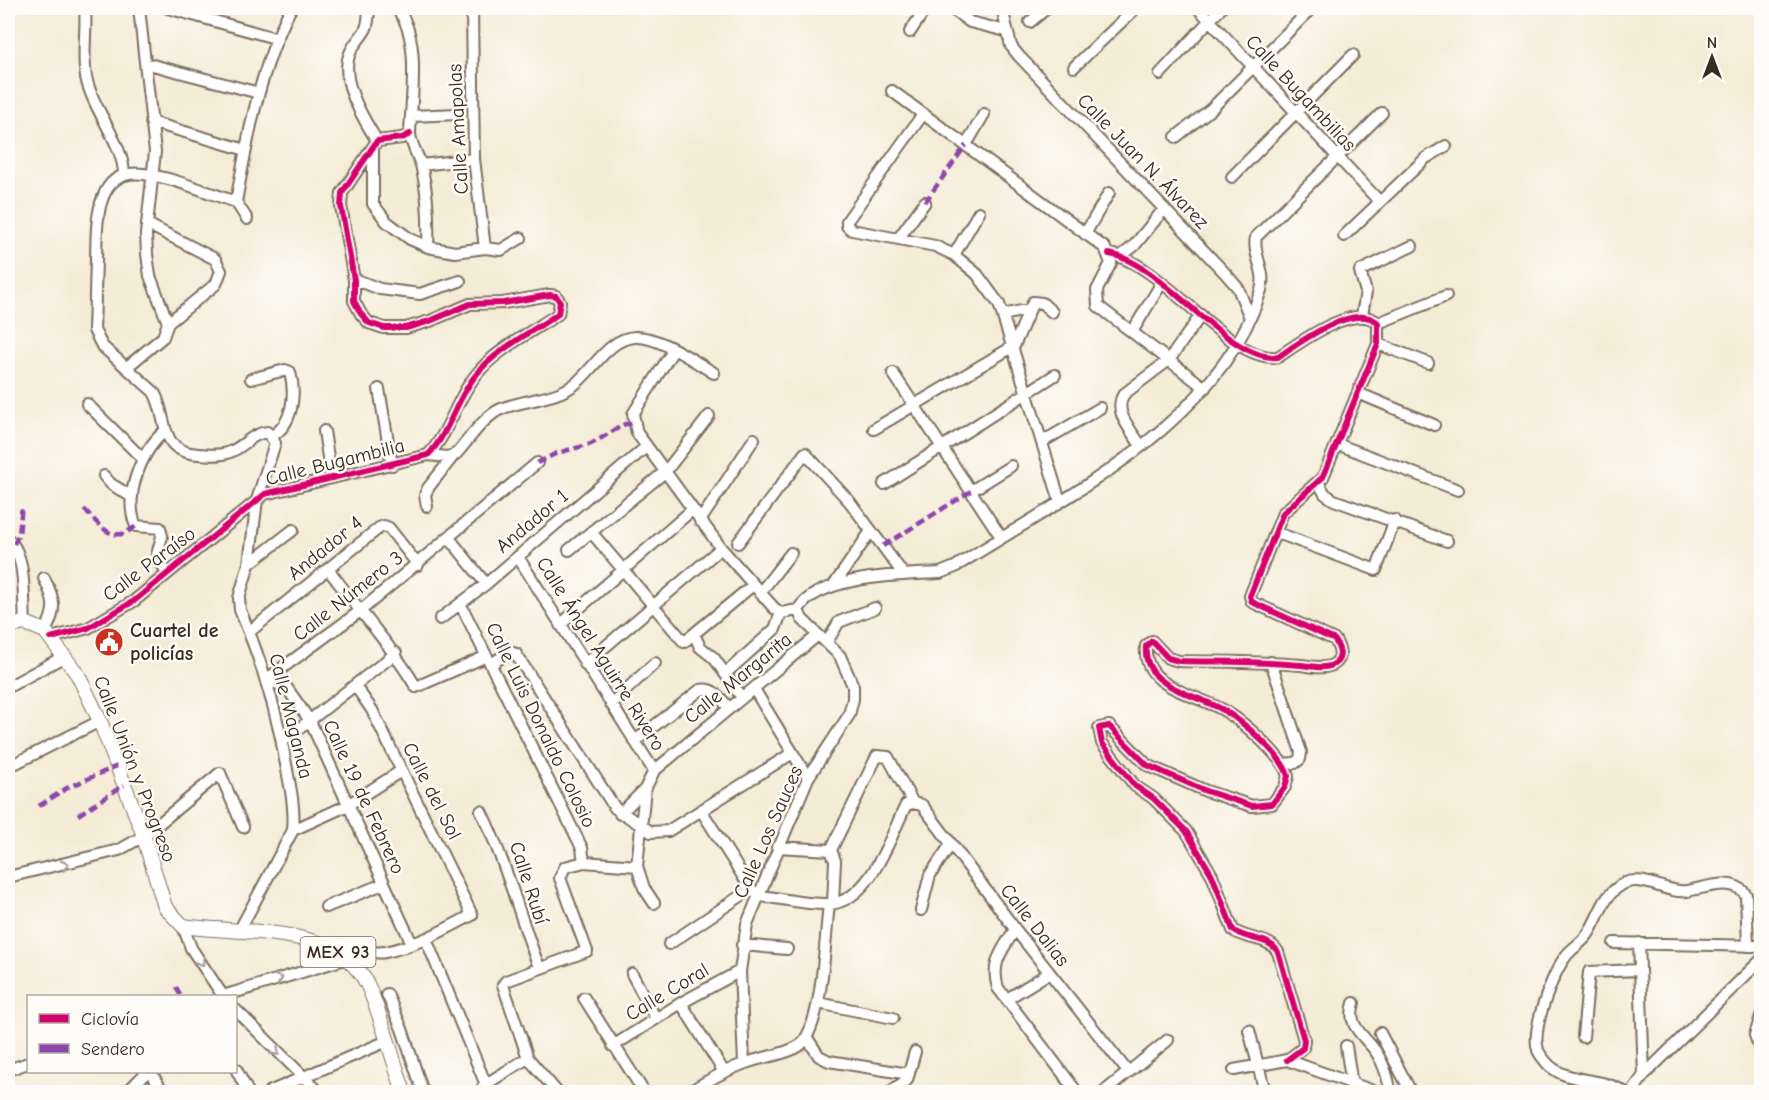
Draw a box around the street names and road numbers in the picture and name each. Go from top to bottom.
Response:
street label: Calle Bugambilias [1241,30,1361,156]
street label: Calle Amapolas [443,63,473,195]
street label: Calle Juan N. Álvarez [1073,88,1214,234]
street label: Calle Bugambilia [263,434,407,490]
street label: Andador 1 [491,484,573,558]
street label: Andador 4 [283,511,367,585]
street label: Calle Paraíso [98,522,200,606]
street label: Calle Número 3 [289,546,407,646]
street label: Calle Ángel Aguirre Rivero [532,552,671,755]
street label: Calle Luis Donaldo Colosio [481,619,601,831]
street label: Calle Margarita [680,628,796,728]
street label: Calle Maganda [264,651,318,781]
street label: Calle Unión y Progreso [89,673,181,865]
street label: Calle 19 de Febrero [318,716,410,878]
street label: Calle del Sol [398,739,466,843]
street label: Calle Los Sauces [728,762,808,902]
street label: Calle Rubí [505,839,553,928]
street label: Calle Dalias [996,879,1074,971]
road number: MEX 93 [300,937,376,967]
street label: Calle Coral [621,958,713,1026]

